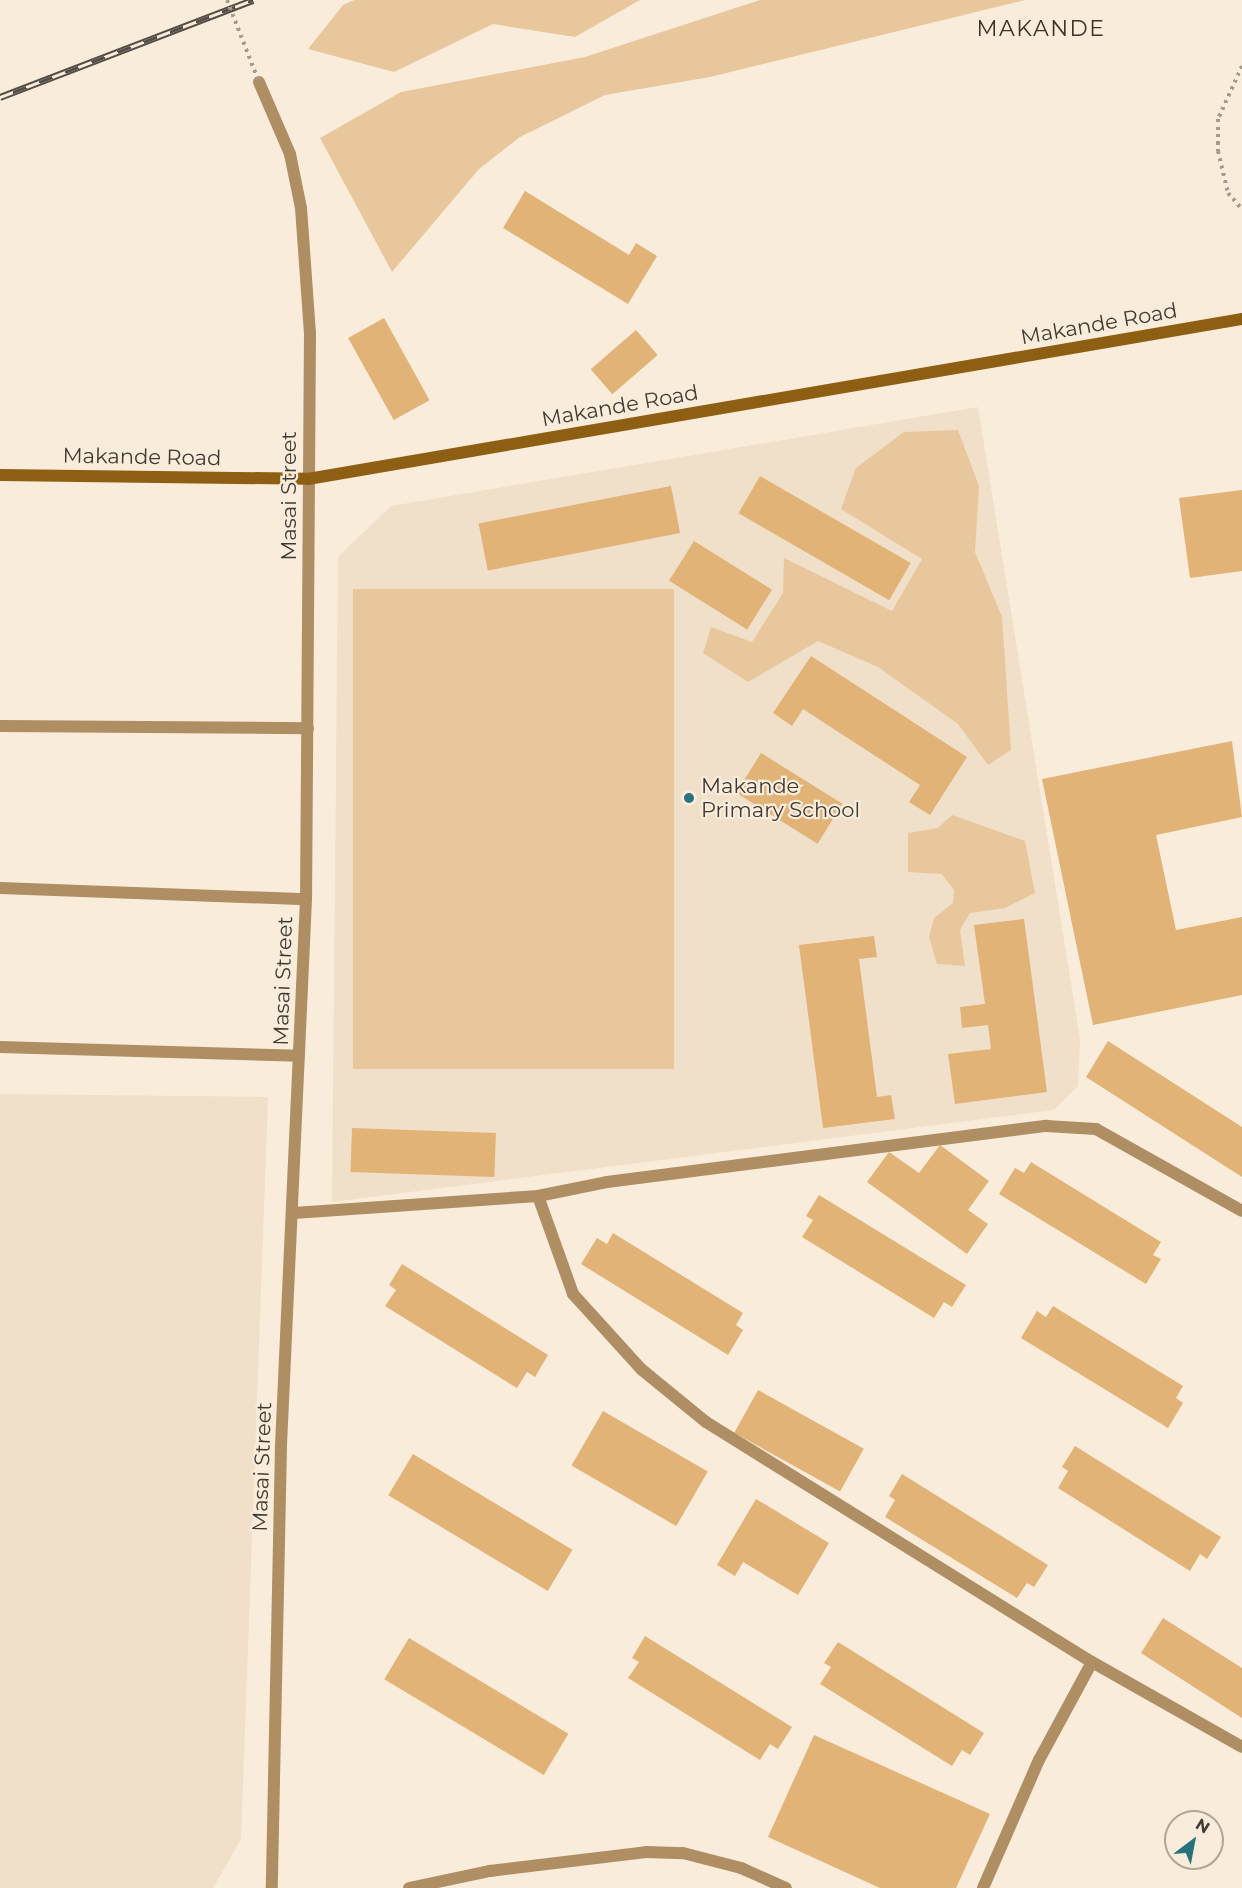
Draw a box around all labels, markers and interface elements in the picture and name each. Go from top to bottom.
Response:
district label: MAKANDE [977,16,1105,42]
street label: Makande Road [1019,298,1179,350]
street label: Makande Road [540,380,700,432]
street label: Masai Street [276,431,302,561]
street label: Makande Road [62,443,222,471]
place label: Makande Primary School [701,773,860,823]
marker: Makande Primary School [682,791,696,805]
street label: Masai Street [268,916,298,1046]
street label: Masai Street [247,1402,277,1532]
north arrow [1164,1810,1224,1870]
text: N [1192,1815,1213,1837]

